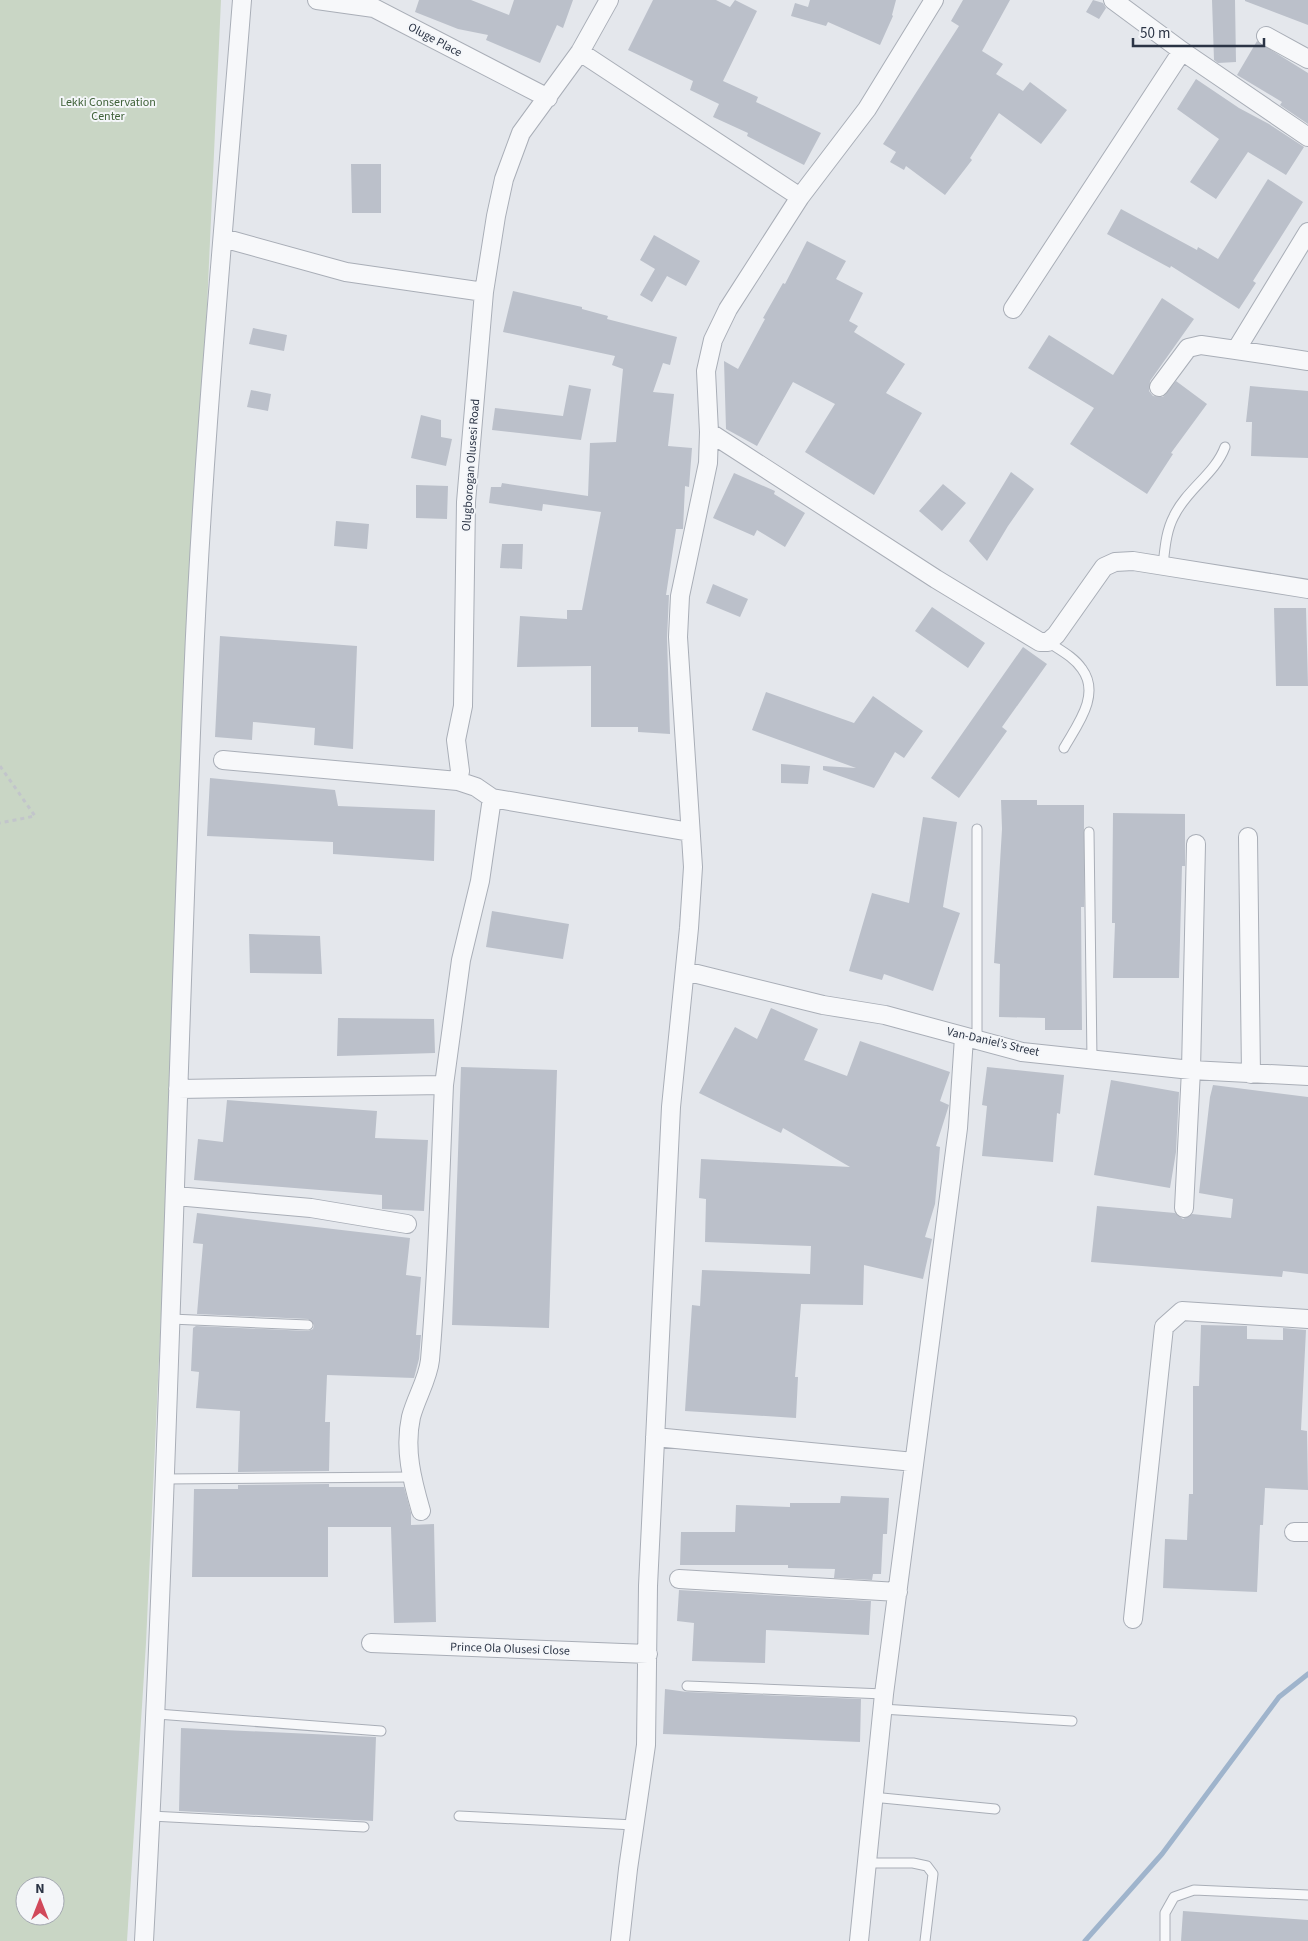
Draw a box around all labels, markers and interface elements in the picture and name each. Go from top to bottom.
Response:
scale bar [1133,15,1264,47]
street label: Oluge Place [405,19,465,61]
text: 50 m [1140,23,1170,44]
park label: Lekki Conservation Center [60,94,156,125]
street label: Olugborogan Olusesi Road [458,398,484,532]
street label: Van-Daniel’s Street [945,1023,1041,1061]
street label: Prince Ola Olusesi Close [450,1638,570,1660]
north arrow [15,1876,65,1926]
text: N [35,1879,45,1899]

